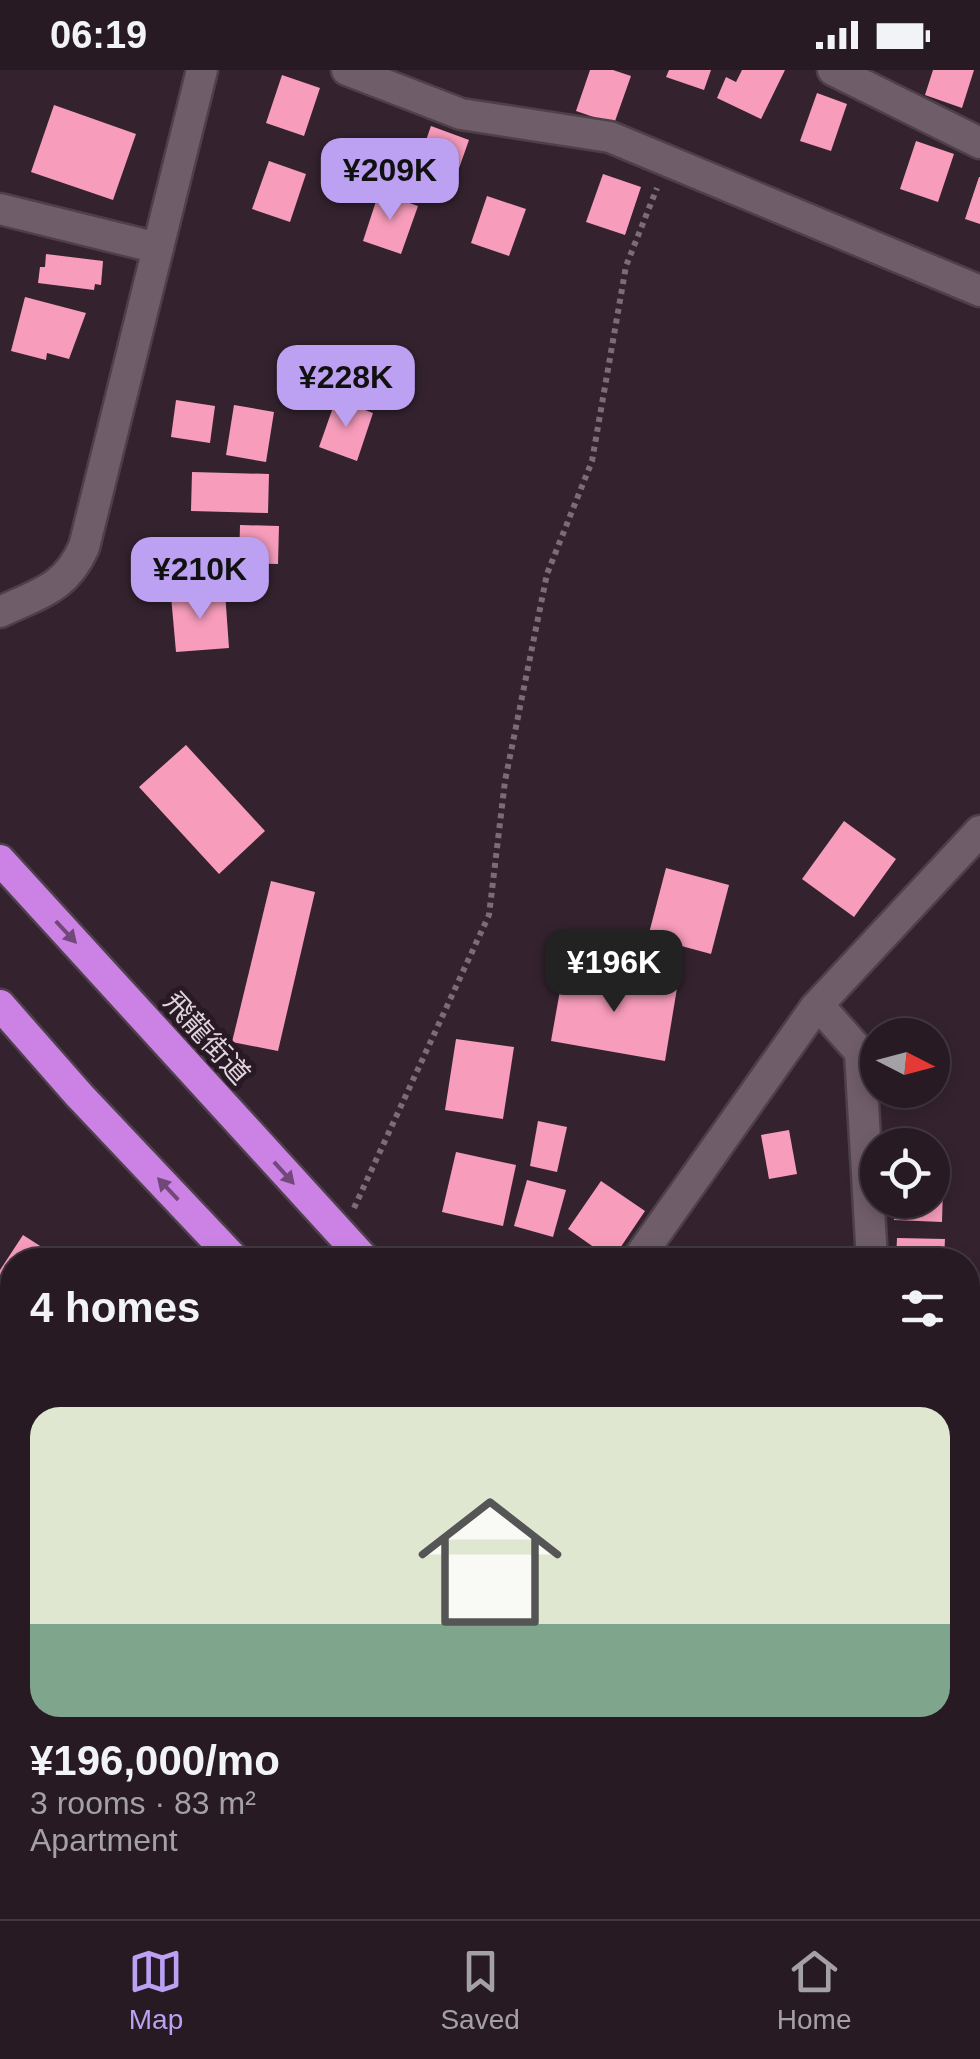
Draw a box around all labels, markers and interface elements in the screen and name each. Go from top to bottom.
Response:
text: 06:19 [50,14,147,56]
pin: ¥209K [320,138,460,223]
text: ¥209K [343,152,437,188]
pin: ¥228K [276,345,416,430]
text: ¥228K [299,359,393,395]
pin: ¥210K [130,537,270,622]
text: ¥210K [153,551,247,587]
one-way arrow [54,920,77,944]
pin: ¥196K [544,930,684,1015]
text: ¥196K [567,944,661,980]
street label: 飛龍街道 [158,986,256,1090]
north arrow [860,1018,950,1108]
map controls [860,1018,950,1218]
button: locate [860,1128,950,1218]
one-way arrow [273,1160,295,1185]
one-way arrow [157,1178,180,1202]
icon: filters [895,1281,950,1336]
text: 4 homes [30,1284,200,1331]
icon: home [400,1472,580,1652]
text: ¥196,000/mo [30,1737,280,1784]
text: 3 rooms · 83 m² [30,1785,256,1821]
text: Apartment [30,1822,178,1858]
tab: Map [128,1944,183,2036]
tab: Saved [440,1944,520,2036]
tab: Home [777,1944,851,2036]

